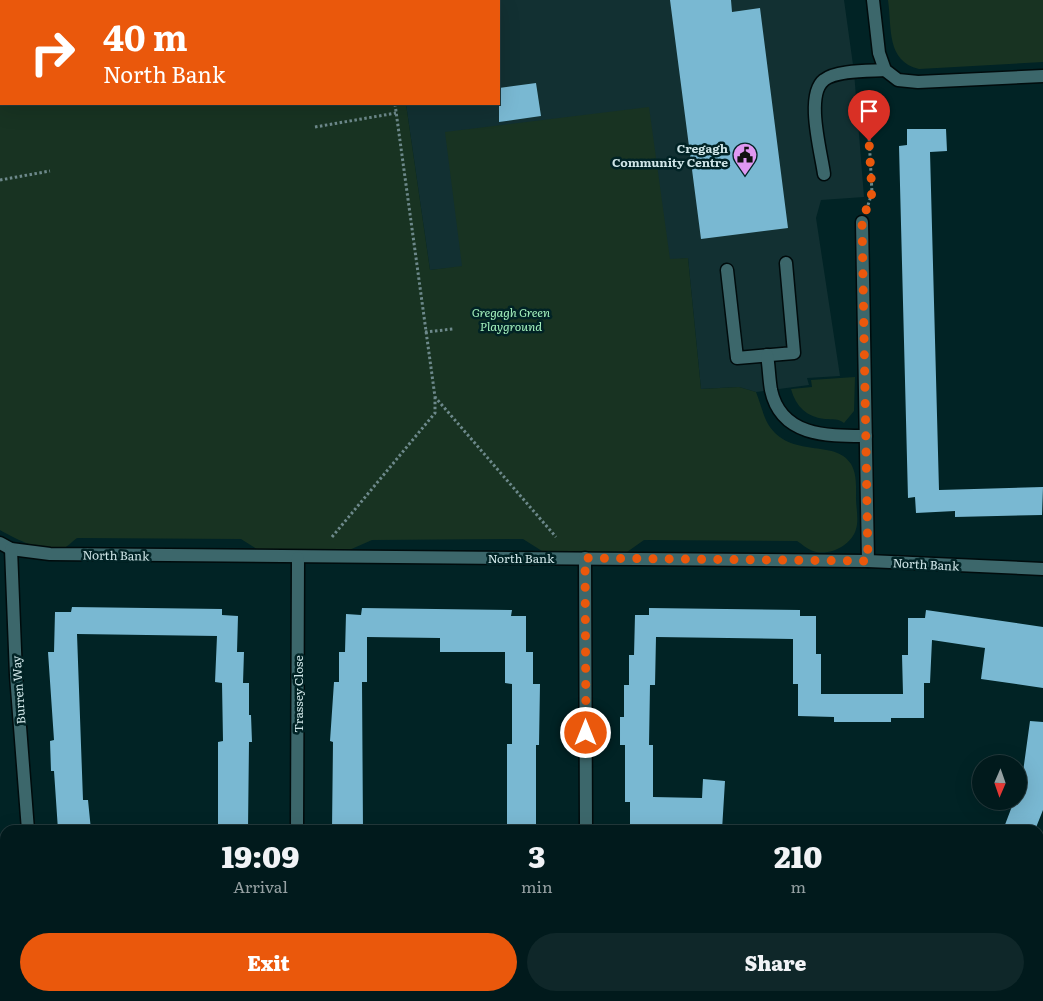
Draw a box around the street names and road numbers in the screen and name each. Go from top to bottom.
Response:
street label: North Bank [82,545,150,565]
street label: North Bank [488,549,555,567]
street label: North Bank [892,553,960,575]
street label: Burren Way [7,655,29,725]
street label: Trassey Close [289,655,307,733]

